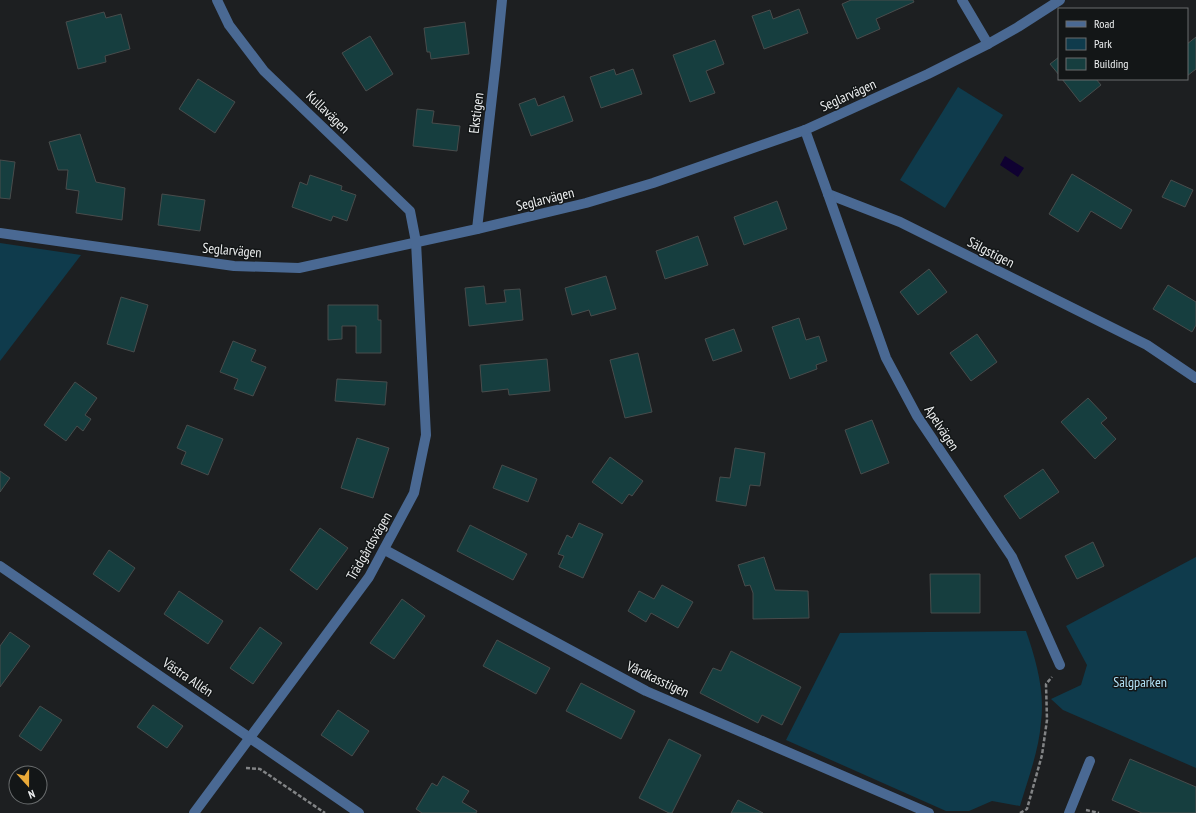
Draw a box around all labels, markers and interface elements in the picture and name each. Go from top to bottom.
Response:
legend [1058,8,1188,80]
text: Road [1094,16,1114,31]
text: Park [1094,36,1112,51]
text: Building [1094,56,1129,71]
street label: Seglarvägen [817,75,879,115]
street label: Kullavägen [302,87,354,137]
street label: Ekstigen [465,92,487,134]
street label: Seglarvägen [514,183,576,215]
street label: Sälgstigen [964,233,1018,271]
street label: Seglarvägen [202,238,262,262]
street label: Apelvägen [921,402,963,454]
street label: Trädgårdsvägen [342,509,396,583]
street label: Västra Allén [158,653,217,700]
street label: Vårdkasstigen [623,656,692,701]
park label: Sälgparken [1113,673,1167,691]
north arrow [8,765,48,805]
text: N [26,787,37,802]

